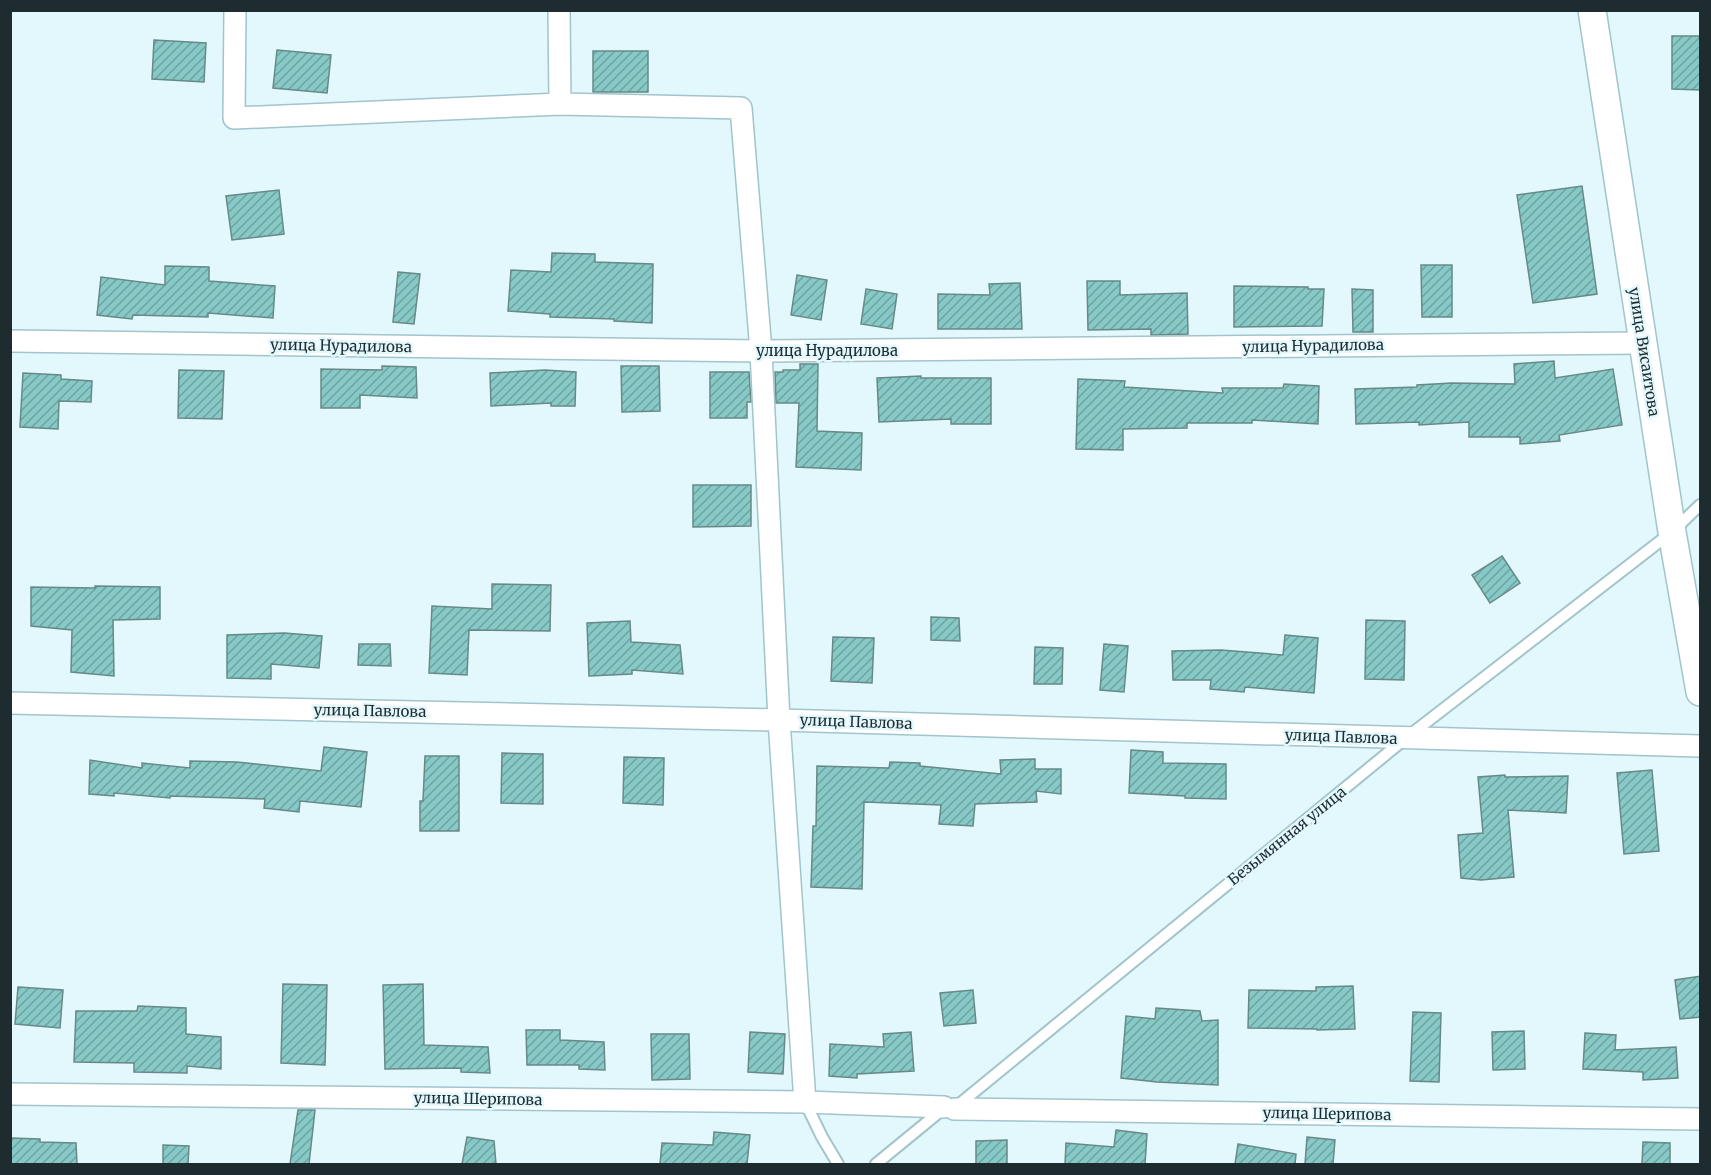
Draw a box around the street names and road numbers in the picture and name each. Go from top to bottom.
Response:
street label: улица Висаитова [1625,286,1664,418]
street label: улица Нурадилова [270,335,412,356]
street label: улица Нурадилова [1242,335,1384,356]
street label: улица Нурадилова [756,341,898,360]
street label: улица Павлова [313,700,427,721]
street label: улица Павлова [799,710,913,733]
street label: улица Павлова [1284,725,1398,748]
street label: Безымянная улица [1224,782,1350,889]
street label: улица Шерипова [413,1088,543,1109]
street label: улица Шерипова [1262,1103,1392,1124]

